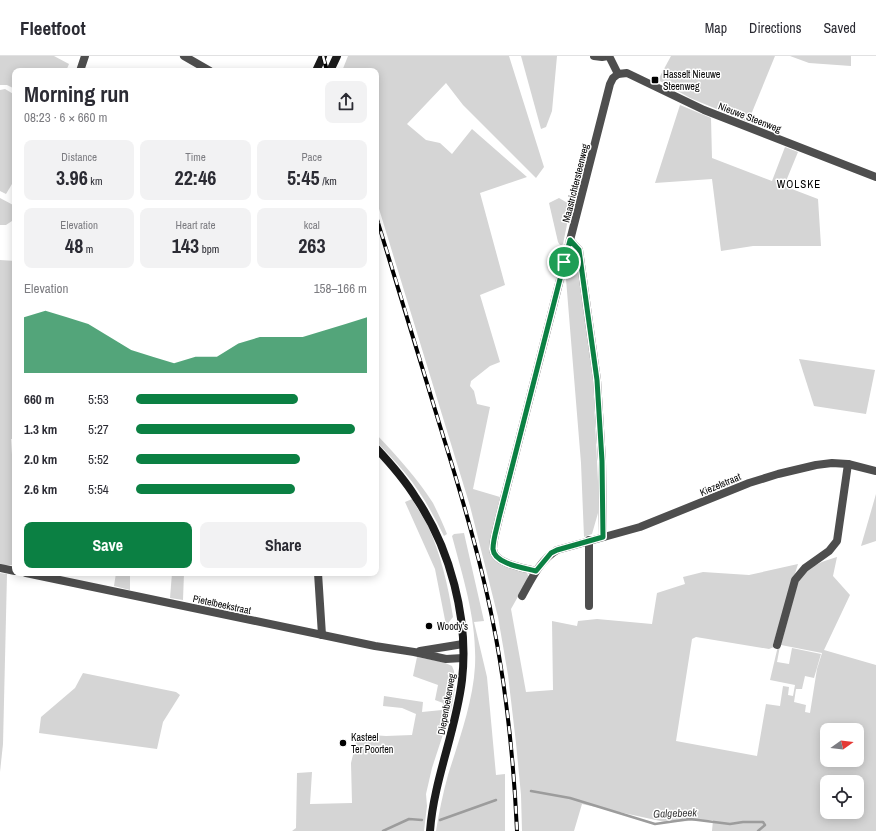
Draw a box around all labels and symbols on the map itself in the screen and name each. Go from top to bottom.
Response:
place label: Hasselt Nieuwe Steenweg [663,68,721,93]
marker: Hasselt Nieuwe Steenweg [650,75,660,85]
street label: Nieuwe Steenweg [716,99,784,136]
street label: Maastrichtersteenweg [559,142,592,224]
district label: WOLSKE [777,177,821,191]
pin [547,245,581,279]
street label: Kiezelstraat [698,470,743,499]
street label: Pietelbeekstraat [192,592,253,617]
place label: Woody's [437,620,468,633]
marker: Woody's [424,621,434,631]
street label: Diepenbekerweg [435,672,458,736]
north arrow [820,723,864,767]
place label: Kasteel Ter Poorten [351,731,393,756]
marker: Kasteel Ter Poorten [338,738,348,748]
water label: Galgebeek [653,805,698,821]

